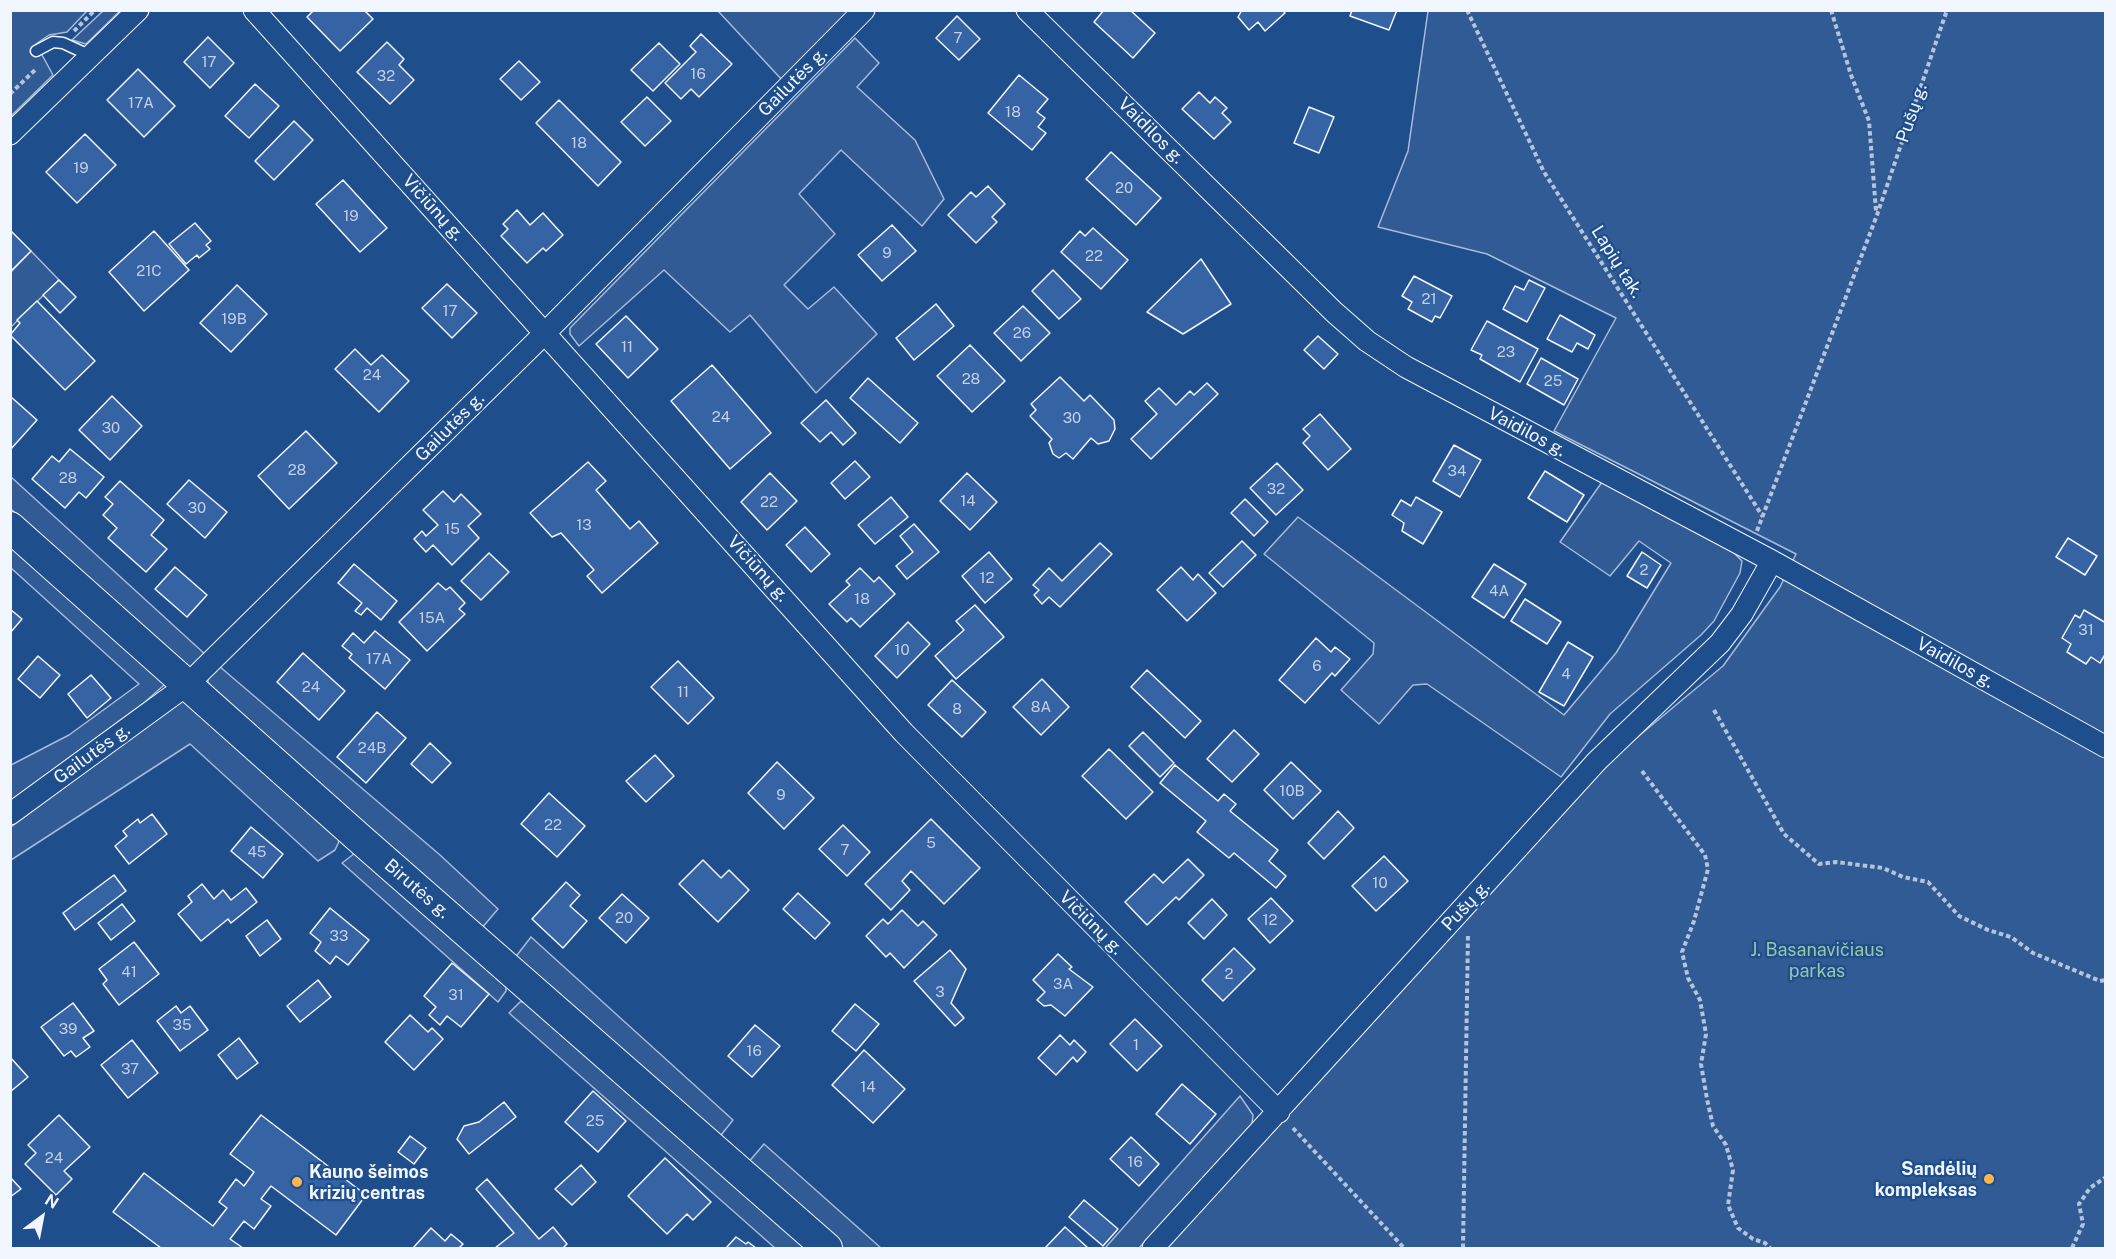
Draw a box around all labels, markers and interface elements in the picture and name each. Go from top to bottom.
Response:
house number: 7 [953,29,963,47]
street label: Gailutės g. [754,43,832,121]
house number: 17 [201,53,217,71]
house number: 16 [690,65,706,83]
house number: 32 [377,67,395,85]
street label: Pušų g. [1892,81,1932,145]
street label: Vaidilos g. [1113,93,1189,169]
house number: 17A [128,94,154,112]
house number: 18 [1005,103,1021,121]
house number: 18 [571,134,587,152]
house number: 19 [73,159,89,177]
street label: Vičiūnų g. [398,170,468,246]
house number: 20 [1115,179,1133,197]
house number: 19 [343,207,359,225]
street label: Lapių tak. [1586,222,1648,302]
house number: 9 [882,244,892,262]
house number: 22 [1085,247,1103,265]
house number: 21C [136,262,162,280]
house number: 21 [1421,290,1437,308]
house number: 17 [442,302,458,320]
house number: 19B [221,310,247,328]
house number: 26 [1013,324,1031,342]
house number: 11 [621,338,633,356]
house number: 23 [1497,343,1515,361]
house number: 24 [363,366,381,384]
house number: 28 [962,370,980,388]
house number: 25 [1544,372,1562,390]
street label: Gailutės g. [411,388,489,466]
street label: Vaidilos g. [1484,403,1570,461]
house number: 24 [712,408,730,426]
house number: 30 [1063,409,1081,427]
house number: 30 [102,419,120,437]
house number: 28 [288,461,306,479]
house number: 34 [1448,462,1466,480]
house number: 28 [59,469,77,487]
house number: 32 [1267,480,1285,498]
house number: 14 [960,492,976,510]
house number: 22 [760,493,778,511]
house number: 30 [188,499,206,517]
house number: 13 [576,516,592,534]
house number: 15 [444,520,460,538]
street label: Vičiūnų g. [723,531,793,607]
house number: 2 [1640,561,1648,579]
house number: 12 [979,569,995,587]
house number: 4A [1489,582,1509,600]
house number: 18 [854,590,870,608]
house number: 15A [419,609,445,627]
house number: 31 [2078,621,2094,639]
street label: Vaidilos g. [1913,633,1997,693]
house number: 10 [894,641,910,659]
house number: 17A [366,650,392,668]
house number: 6 [1312,657,1322,675]
house number: 4 [1561,665,1571,683]
house number: 24 [302,678,320,696]
house number: 11 [677,683,689,701]
house number: 8A [1031,698,1051,716]
house number: 8 [952,700,962,718]
street label: Gailutės g. [50,719,134,789]
house number: 24B [358,739,386,757]
house number: 10B [1279,782,1305,800]
house number: 9 [776,786,786,804]
house number: 22 [544,816,562,834]
house number: 5 [926,834,936,852]
house number: 7 [840,841,850,859]
house number: 45 [248,843,266,861]
street label: Birutės g. [380,855,454,923]
house number: 10 [1372,874,1388,892]
street label: Pušų g. [1437,876,1495,936]
street label: Vičiūnų g. [1054,886,1128,960]
house number: 20 [615,909,633,927]
house number: 12 [1262,911,1278,929]
house number: 33 [330,927,348,945]
park label: J. Basanavičiaus parkas [1750,939,1884,982]
house number: 41 [121,963,137,981]
house number: 2 [1225,965,1233,983]
house number: 3A [1053,975,1073,993]
house number: 3 [935,983,945,1001]
house number: 31 [448,986,464,1004]
house number: 35 [172,1016,192,1034]
house number: 39 [59,1020,77,1038]
house number: 1 [1133,1036,1139,1054]
house number: 16 [746,1042,762,1060]
house number: 37 [121,1060,139,1078]
house number: 14 [860,1078,876,1096]
house number: 25 [586,1112,604,1130]
house number: 24 [45,1149,63,1167]
house number: 16 [1127,1153,1143,1171]
place label: Sandėlių kompleksas [1875,1158,1977,1200]
place label: Kauno šeimos krizių centras [309,1161,428,1204]
marker: Sandėlių kompleksas [1982,1172,1996,1186]
marker: Kauno šeimos krizių centras [290,1175,304,1189]
north arrow [12,1187,72,1247]
text: N [41,1190,62,1213]

